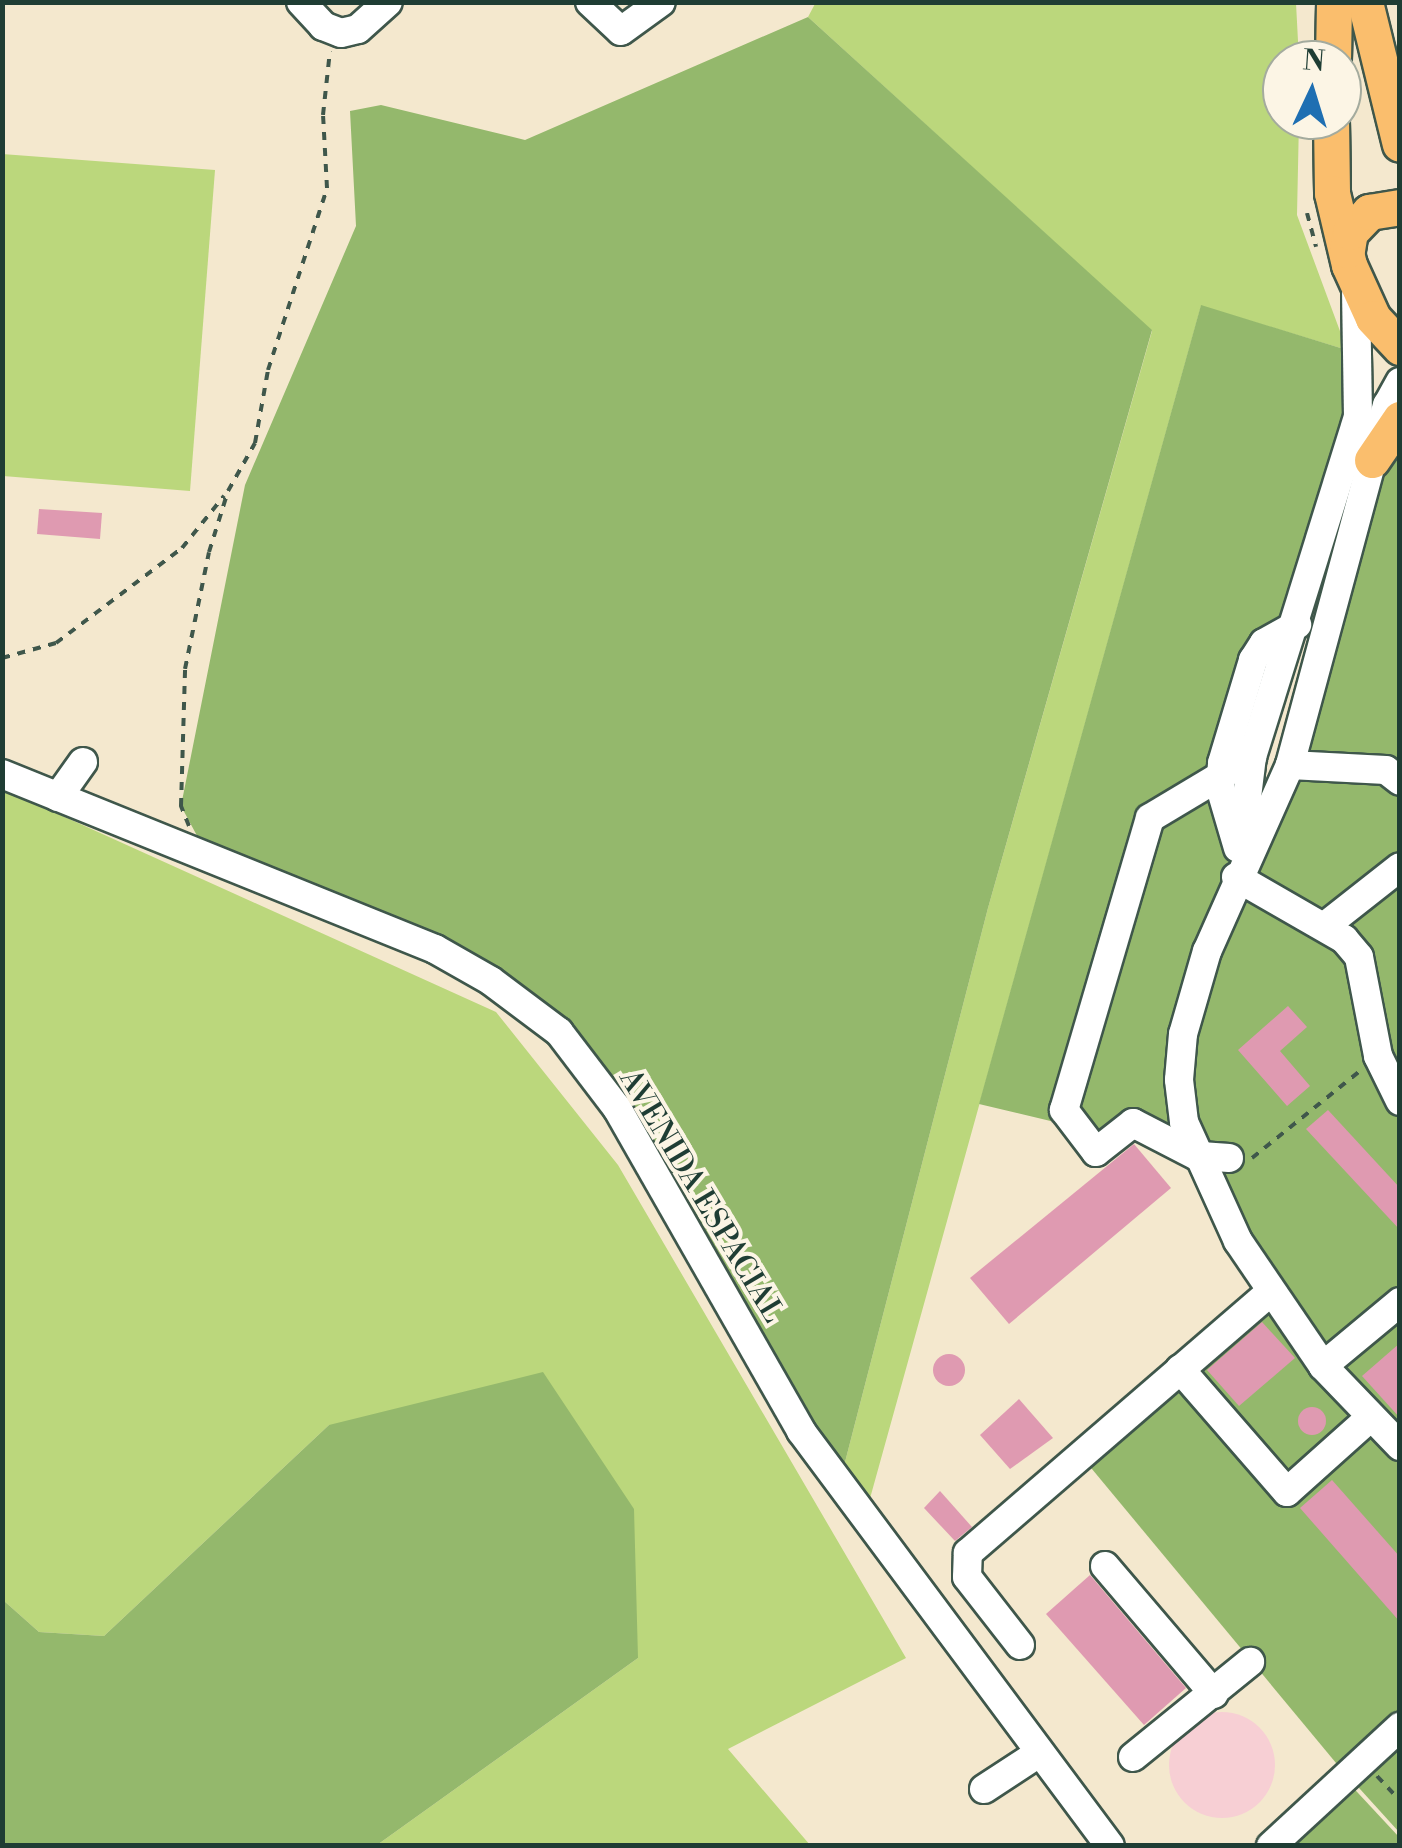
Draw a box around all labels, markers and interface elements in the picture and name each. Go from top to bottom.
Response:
north arrow [1262,40,1362,140]
text: N [1302,43,1326,80]
street label: AVENIDA ESPACIAL [611,1063,791,1329]

